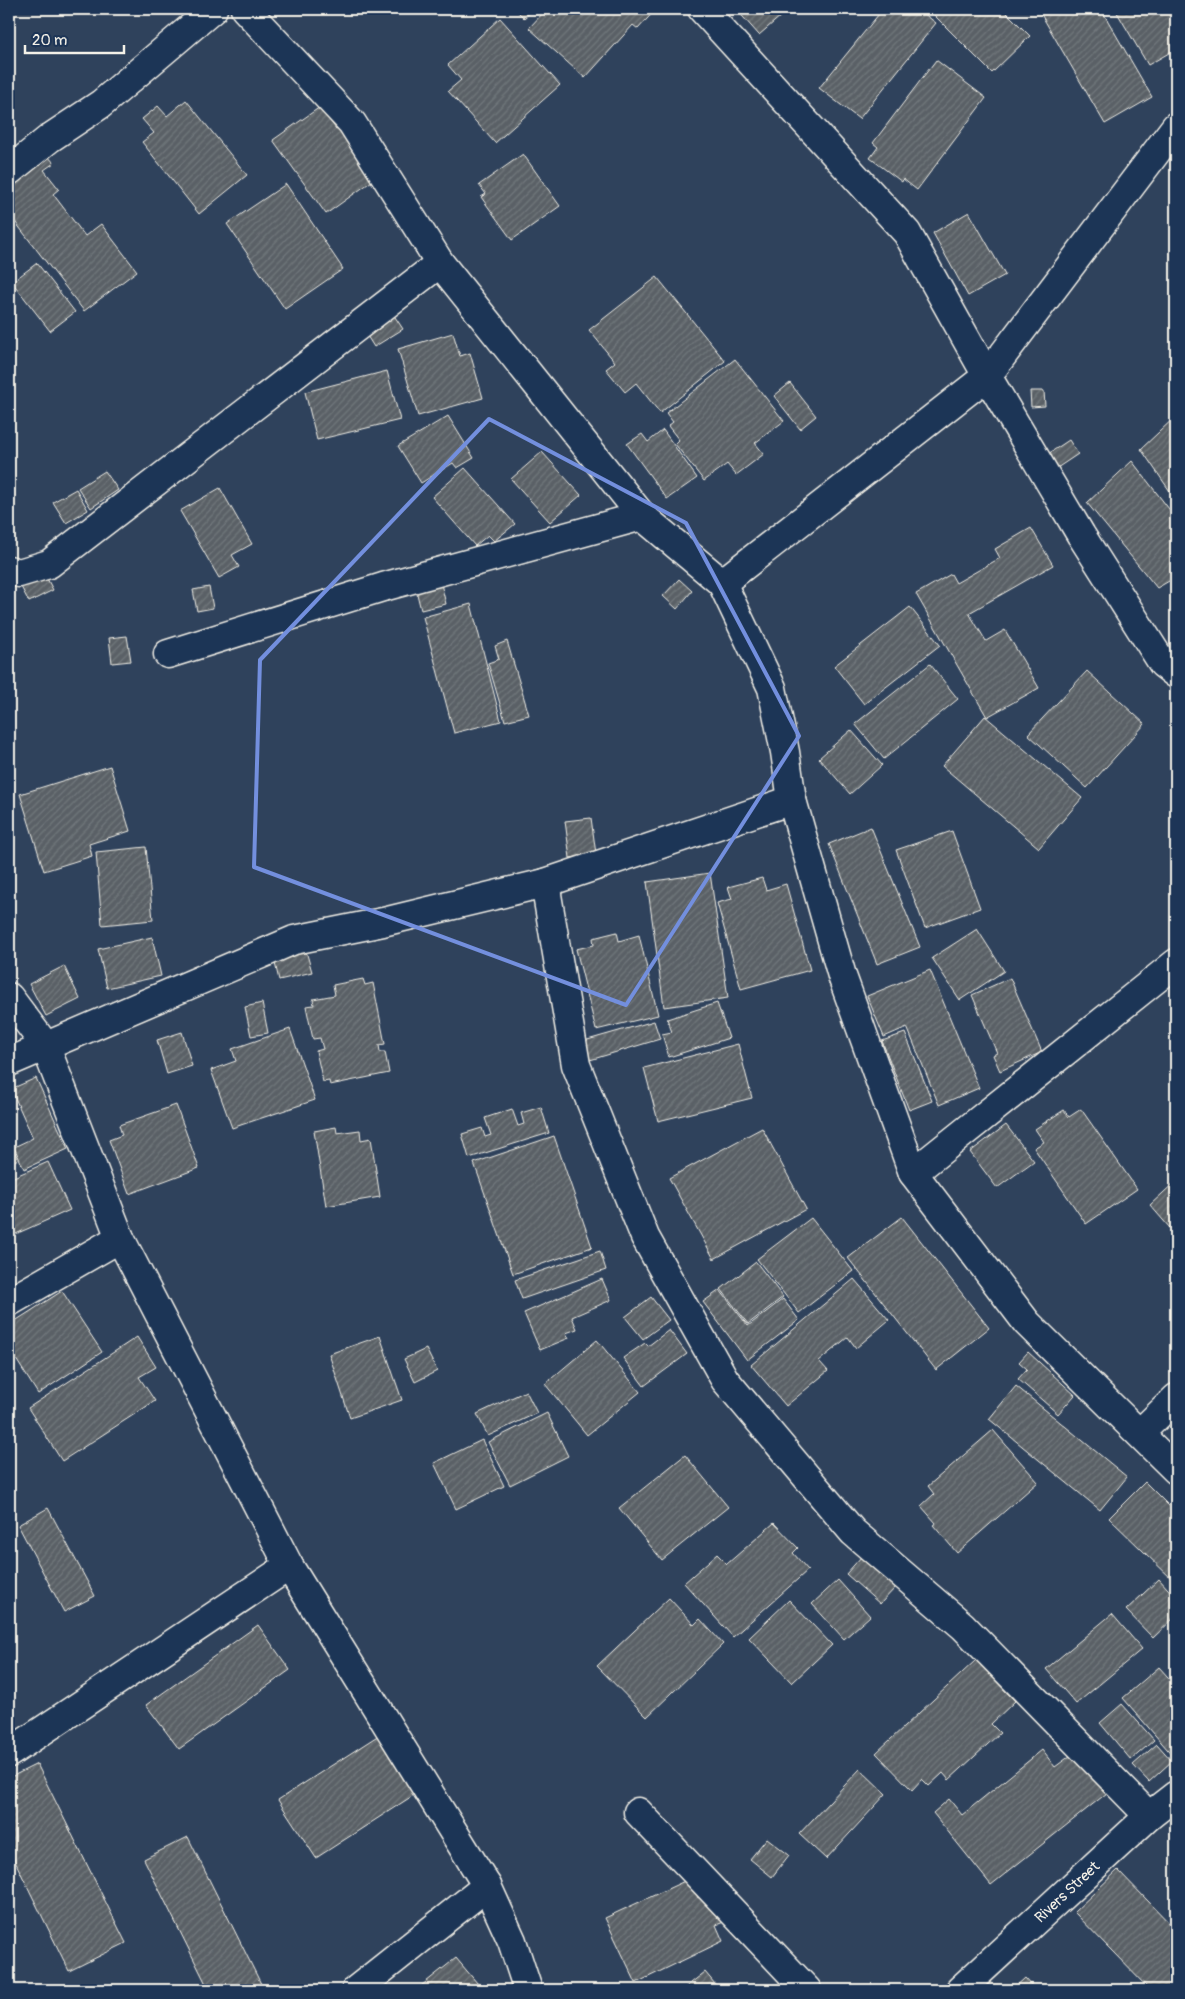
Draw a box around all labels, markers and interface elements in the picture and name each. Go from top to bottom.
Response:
scale bar [25,22,124,54]
text: 20 m [32,31,67,50]
street label: Rivers Street [1031,1857,1104,1927]

